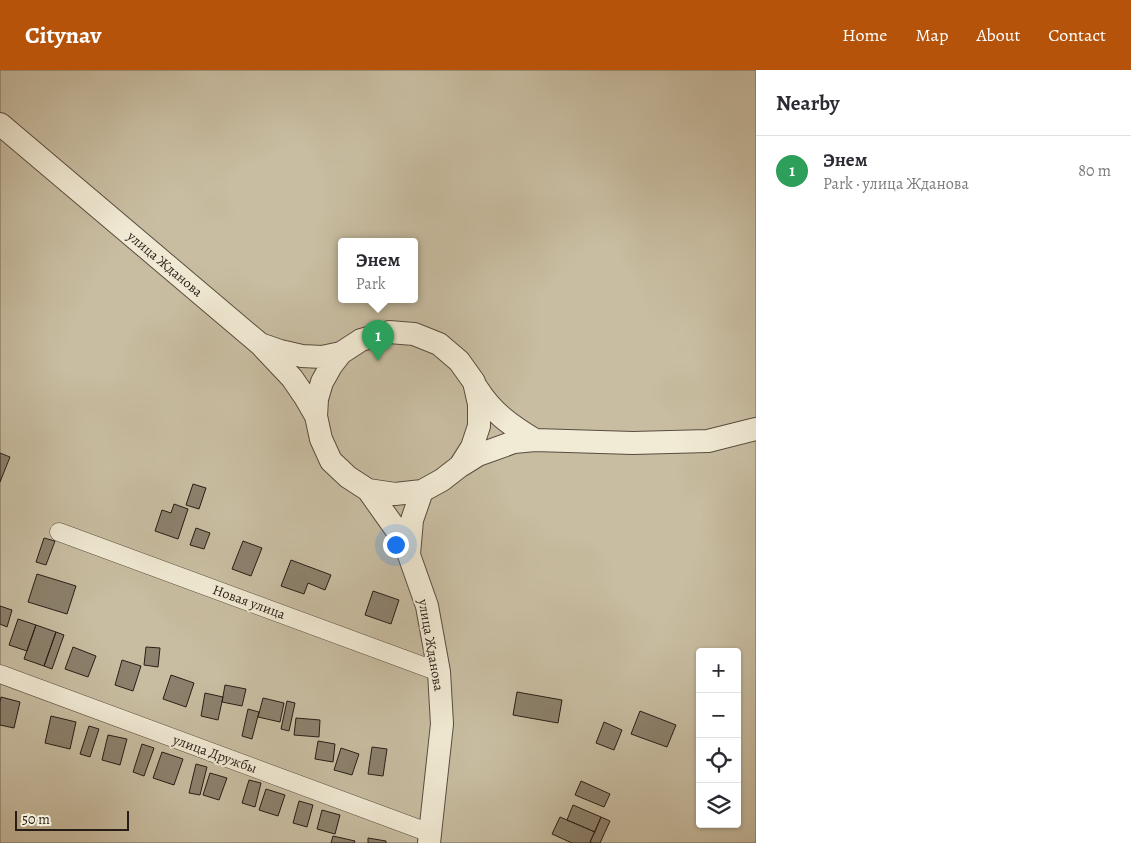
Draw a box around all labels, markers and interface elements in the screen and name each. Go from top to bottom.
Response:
text: Citynav [25,19,101,51]
text: Home [842,23,887,47]
text: Map [915,23,948,47]
text: About [976,23,1020,47]
text: Contact [1048,23,1106,47]
text: Nearby [776,89,839,117]
text: Энем [823,147,867,173]
text: 1 [789,160,795,182]
text: 80 m [1078,160,1111,182]
text: Park · улица Жданова [823,173,969,195]
street label: улица Жданова [123,226,207,302]
popup [338,238,418,303]
text: Энем [356,247,400,273]
text: Park [356,273,386,295]
pin: 1 [362,320,394,361]
your location [383,532,409,558]
street label: Новая улица [210,580,288,624]
street label: улица Жданова [413,597,449,693]
map controls [696,648,741,828]
button: + [696,648,741,693]
button: − [696,693,741,738]
street label: улица Дружбы [169,730,260,778]
button: locate [696,738,741,783]
button: layers [696,783,741,828]
scale bar [15,808,129,831]
text: 50 m [22,810,50,829]

